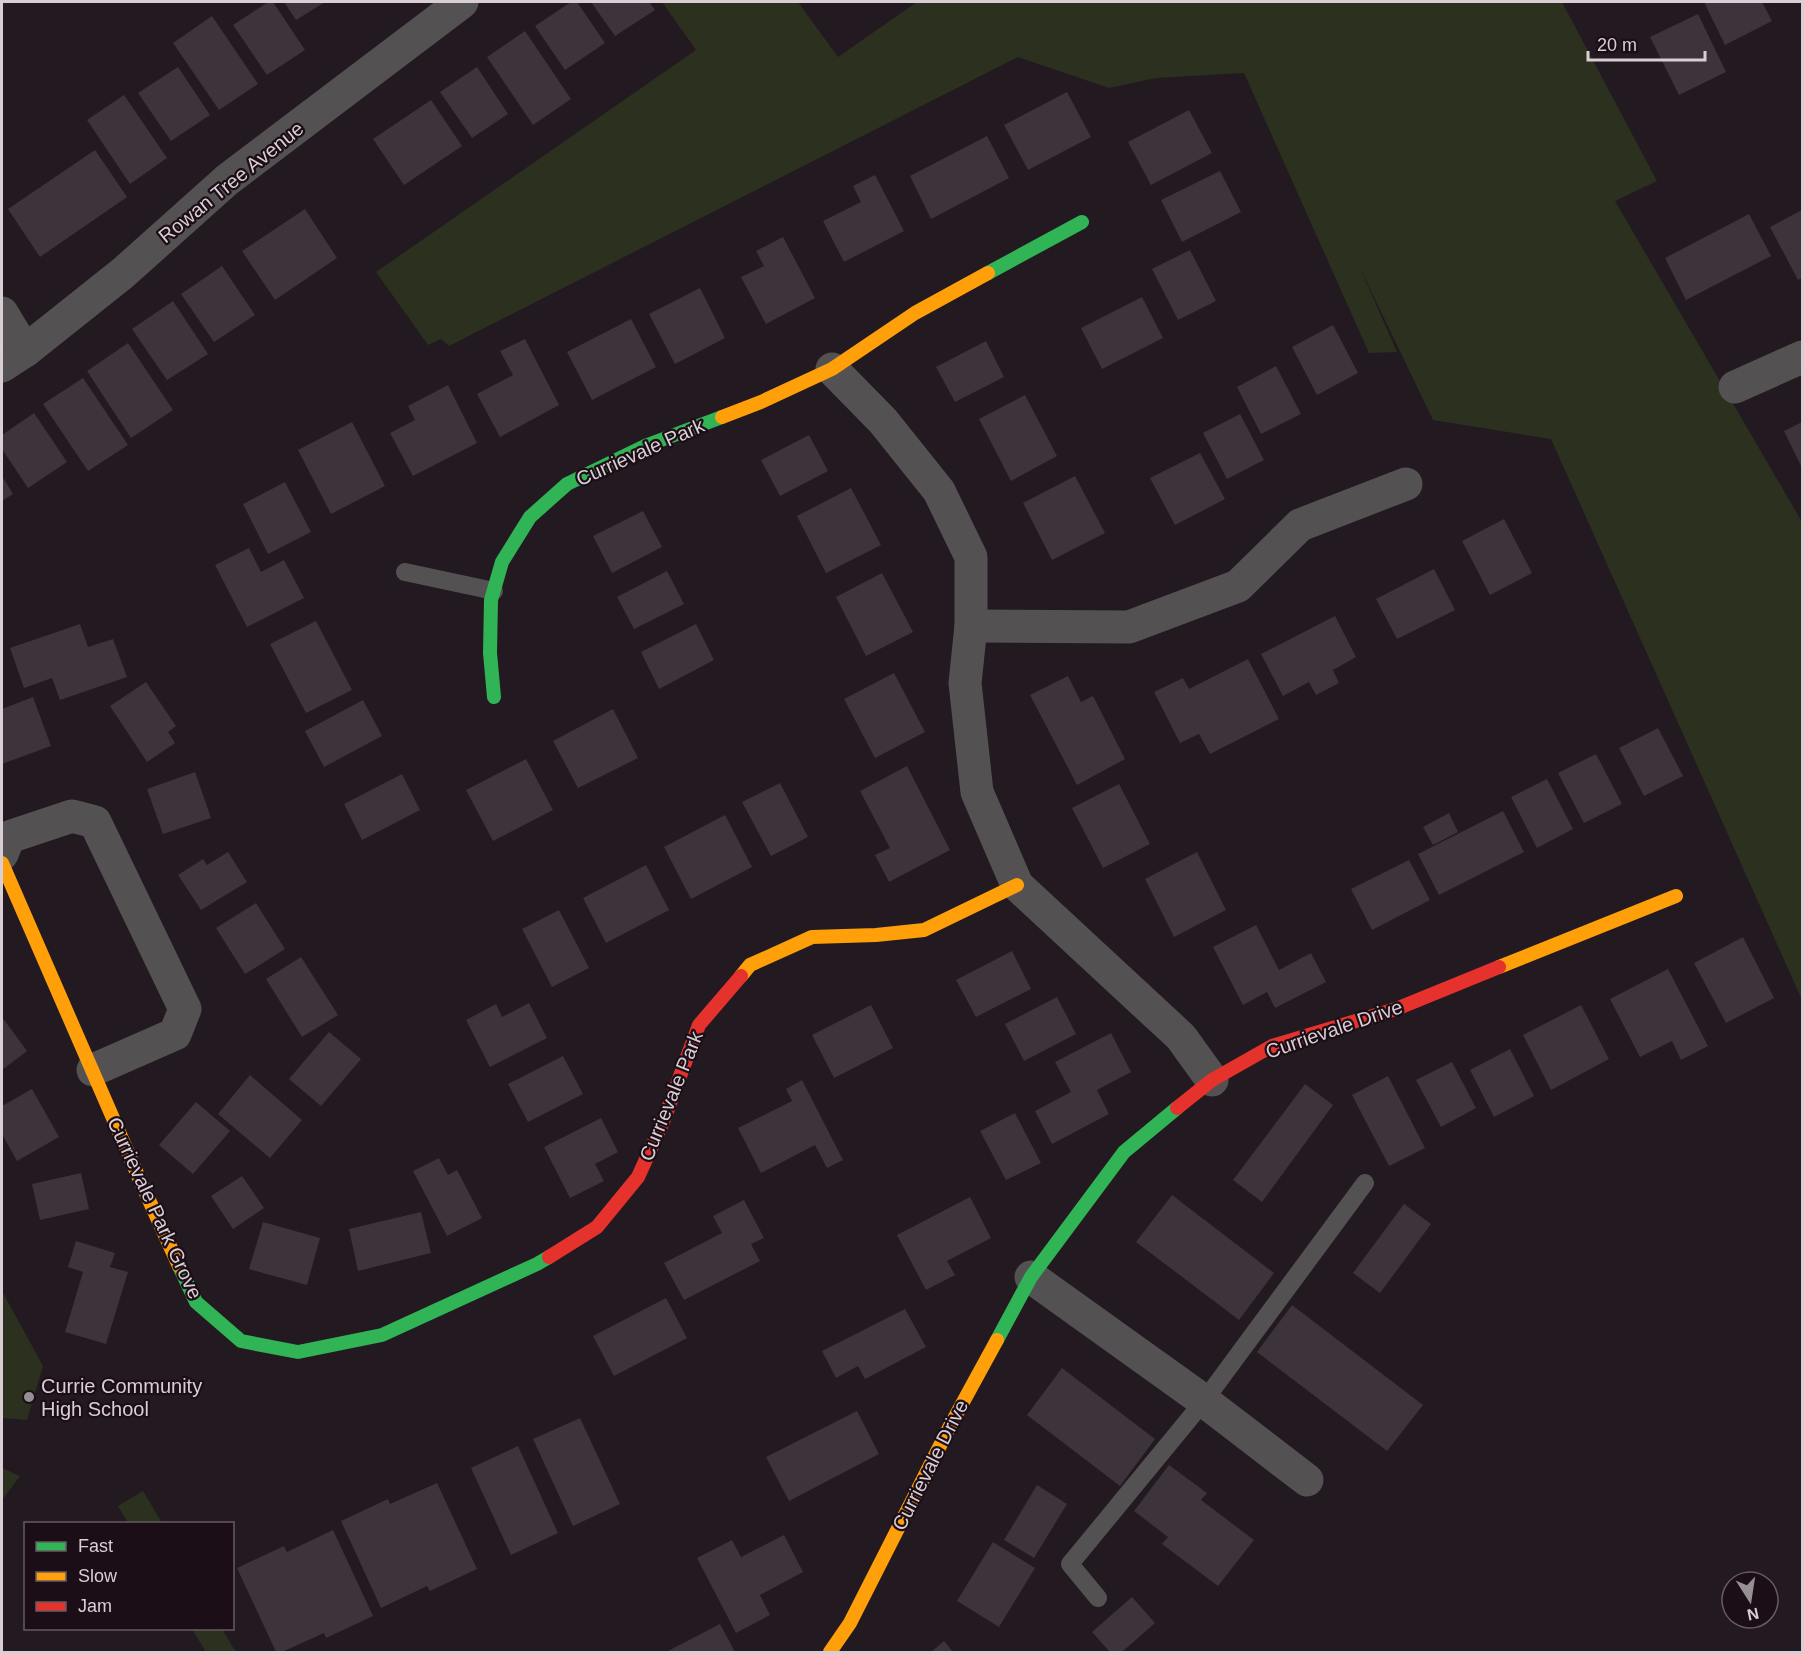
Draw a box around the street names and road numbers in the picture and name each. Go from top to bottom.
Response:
street label: Rowan Tree Avenue [154,117,308,247]
street label: Currievale Park [573,414,708,490]
street label: Currievale Drive [1263,995,1405,1063]
street label: Currievale Park [635,1027,707,1164]
street label: Currievale Park Grove [103,1114,207,1302]
street label: Currievale Drive [888,1396,972,1534]

